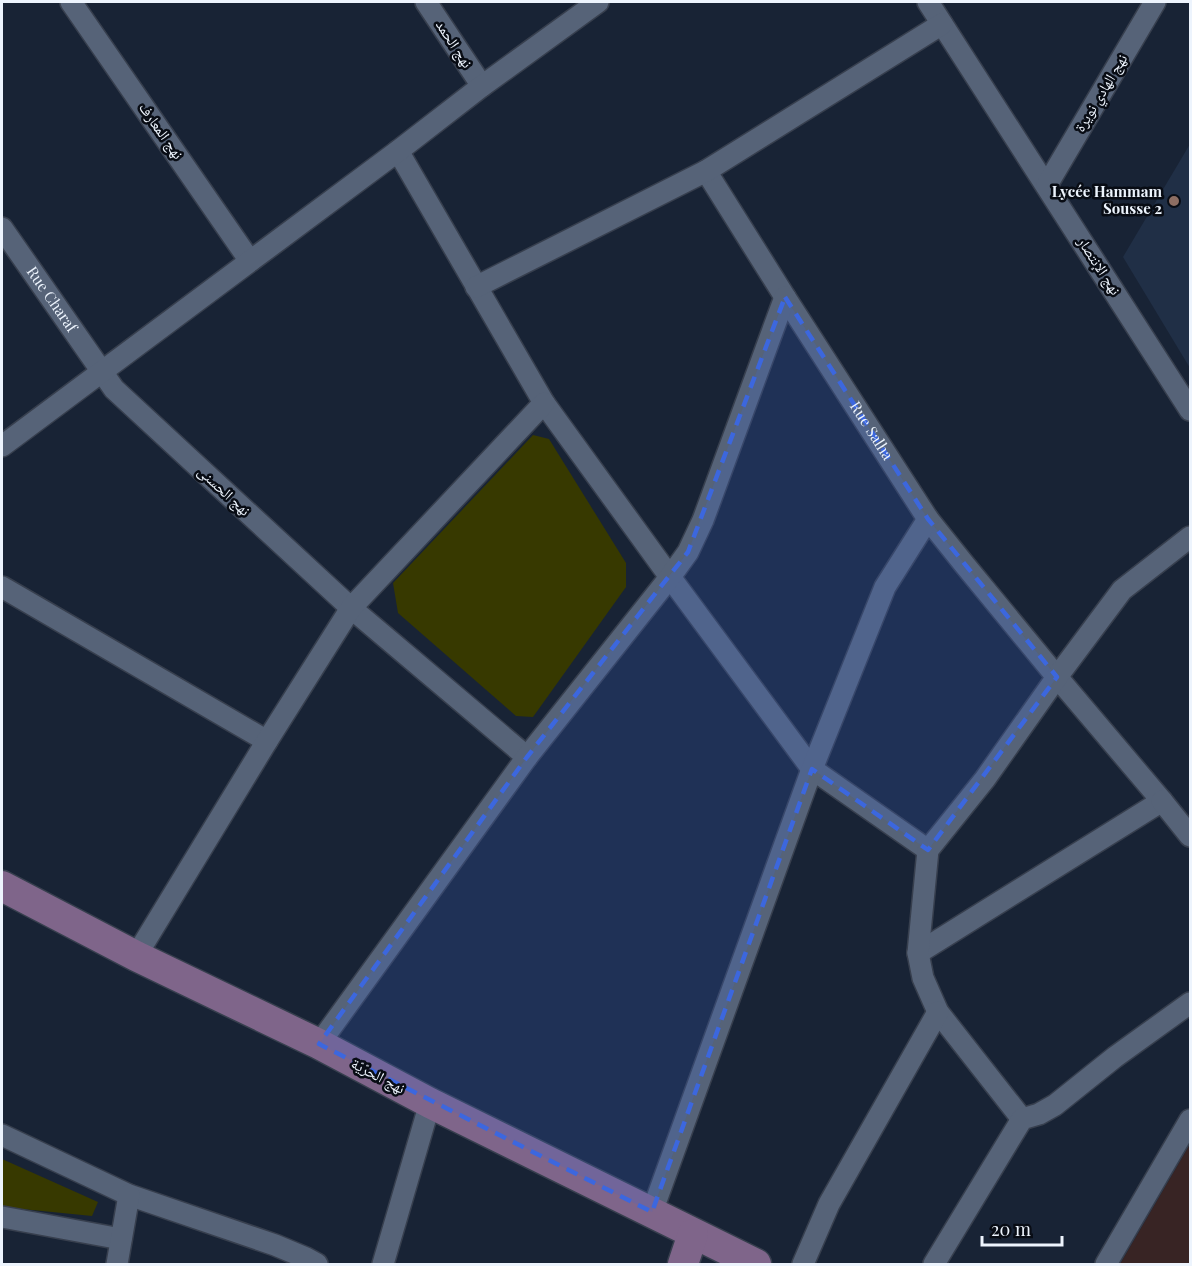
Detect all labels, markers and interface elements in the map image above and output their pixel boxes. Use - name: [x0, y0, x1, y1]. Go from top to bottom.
- street label: نهج الحمد: [431, 16, 478, 72]
- street label: نهج الهادي نويرة: [1069, 50, 1134, 137]
- street label: نهج المعارف: [134, 98, 189, 163]
- place label: Lycée Hammam Sousse 2: [1052, 181, 1162, 218]
- marker: Lycée Hammam Sousse 2: [1167, 194, 1181, 208]
- street label: نهج الإنتصار: [1072, 232, 1126, 299]
- street label: Rue Charaf: [23, 262, 83, 336]
- street label: Rue Salha: [846, 397, 899, 464]
- street label: نهج الحسنى: [193, 461, 255, 520]
- street label: نهج الحرّيّة: [348, 1053, 409, 1099]
- scale bar: [982, 1209, 1062, 1247]
- text: 20 m: [991, 1217, 1031, 1241]

